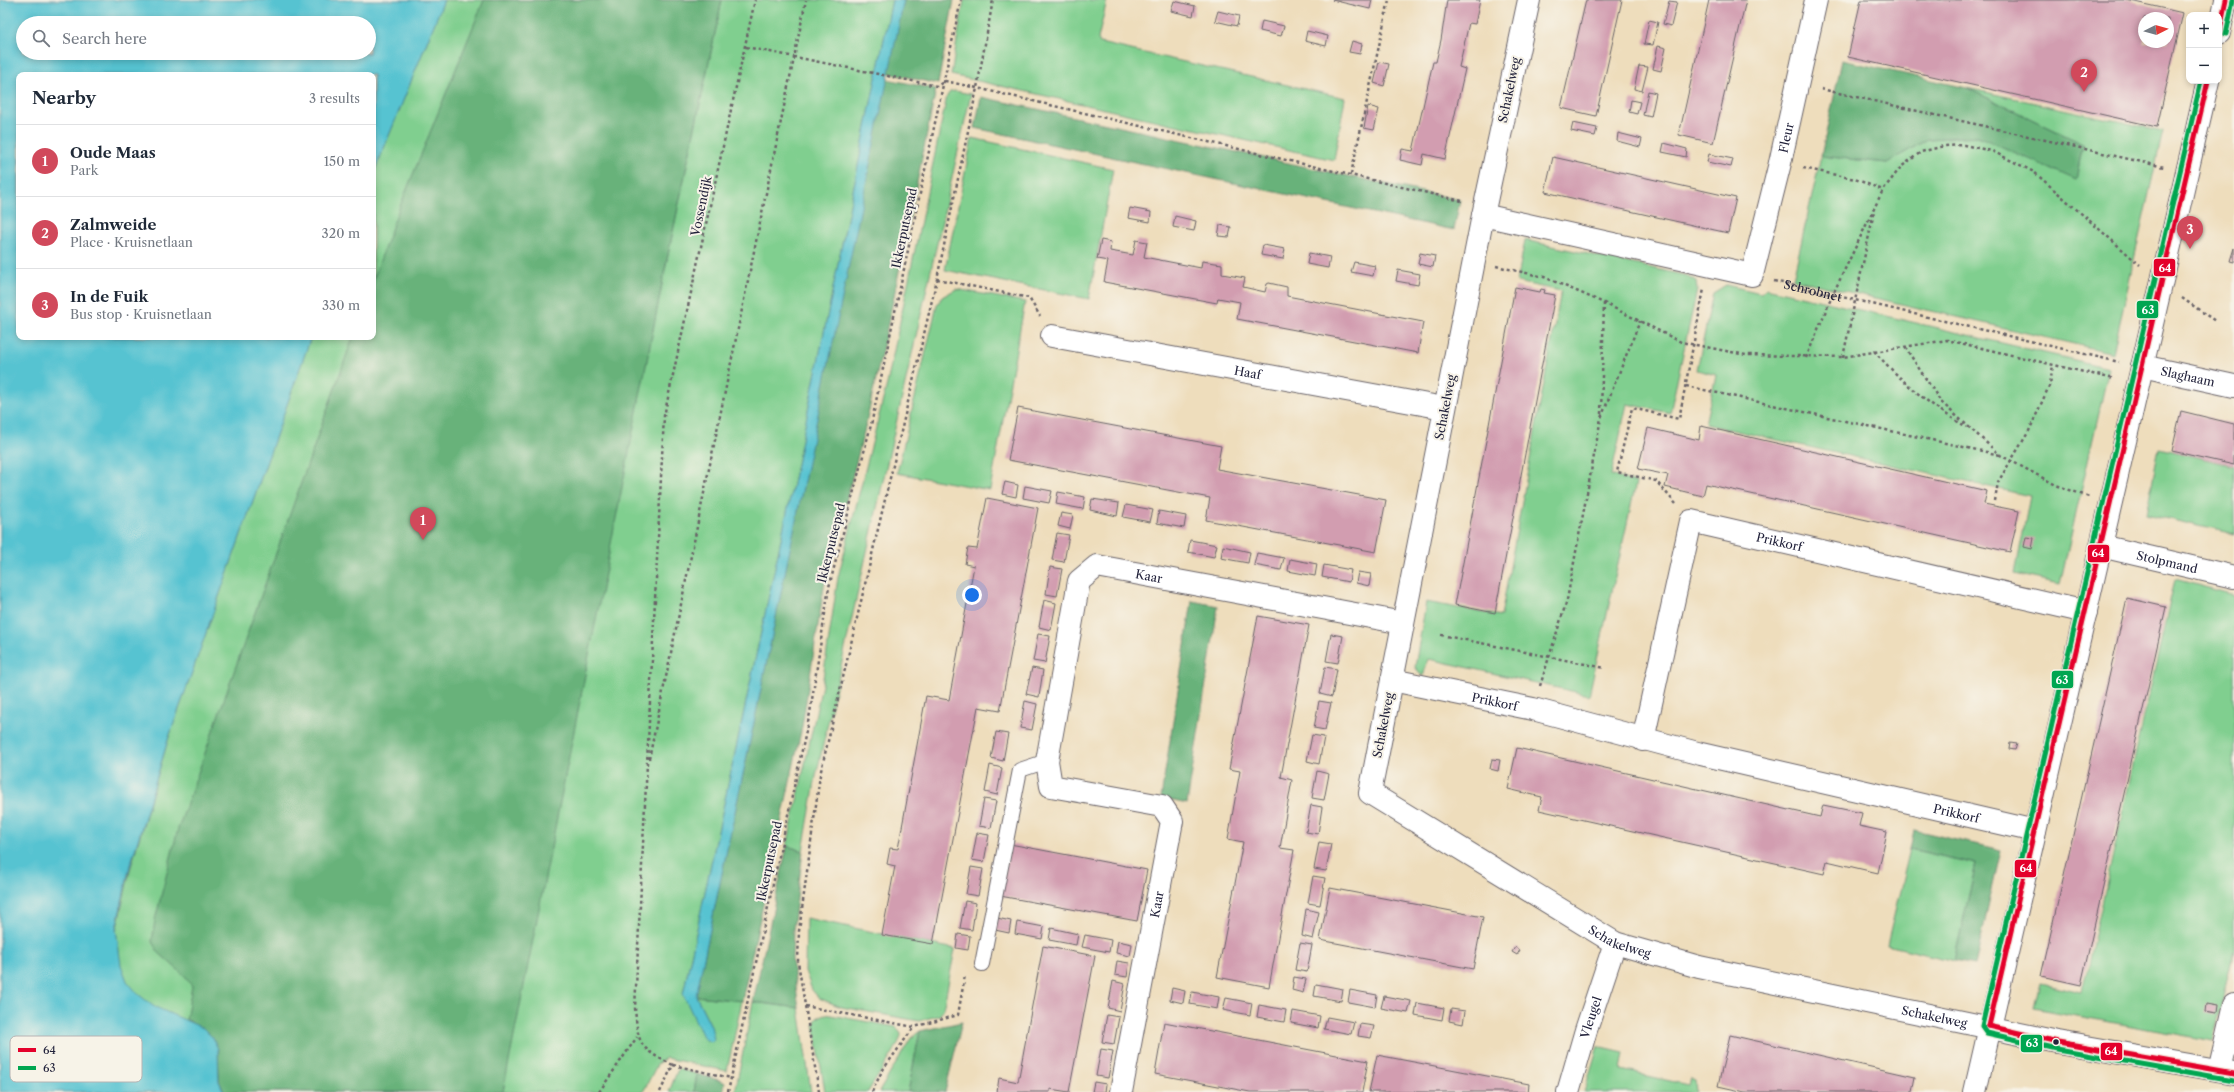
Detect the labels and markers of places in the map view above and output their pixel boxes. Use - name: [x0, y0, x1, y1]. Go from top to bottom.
- pin: 2: [2071, 59, 2097, 92]
- pin: 3: [2177, 216, 2203, 249]
- pin: 1: [410, 507, 436, 540]
- unlabelled marker: [2051, 1037, 2061, 1047]

